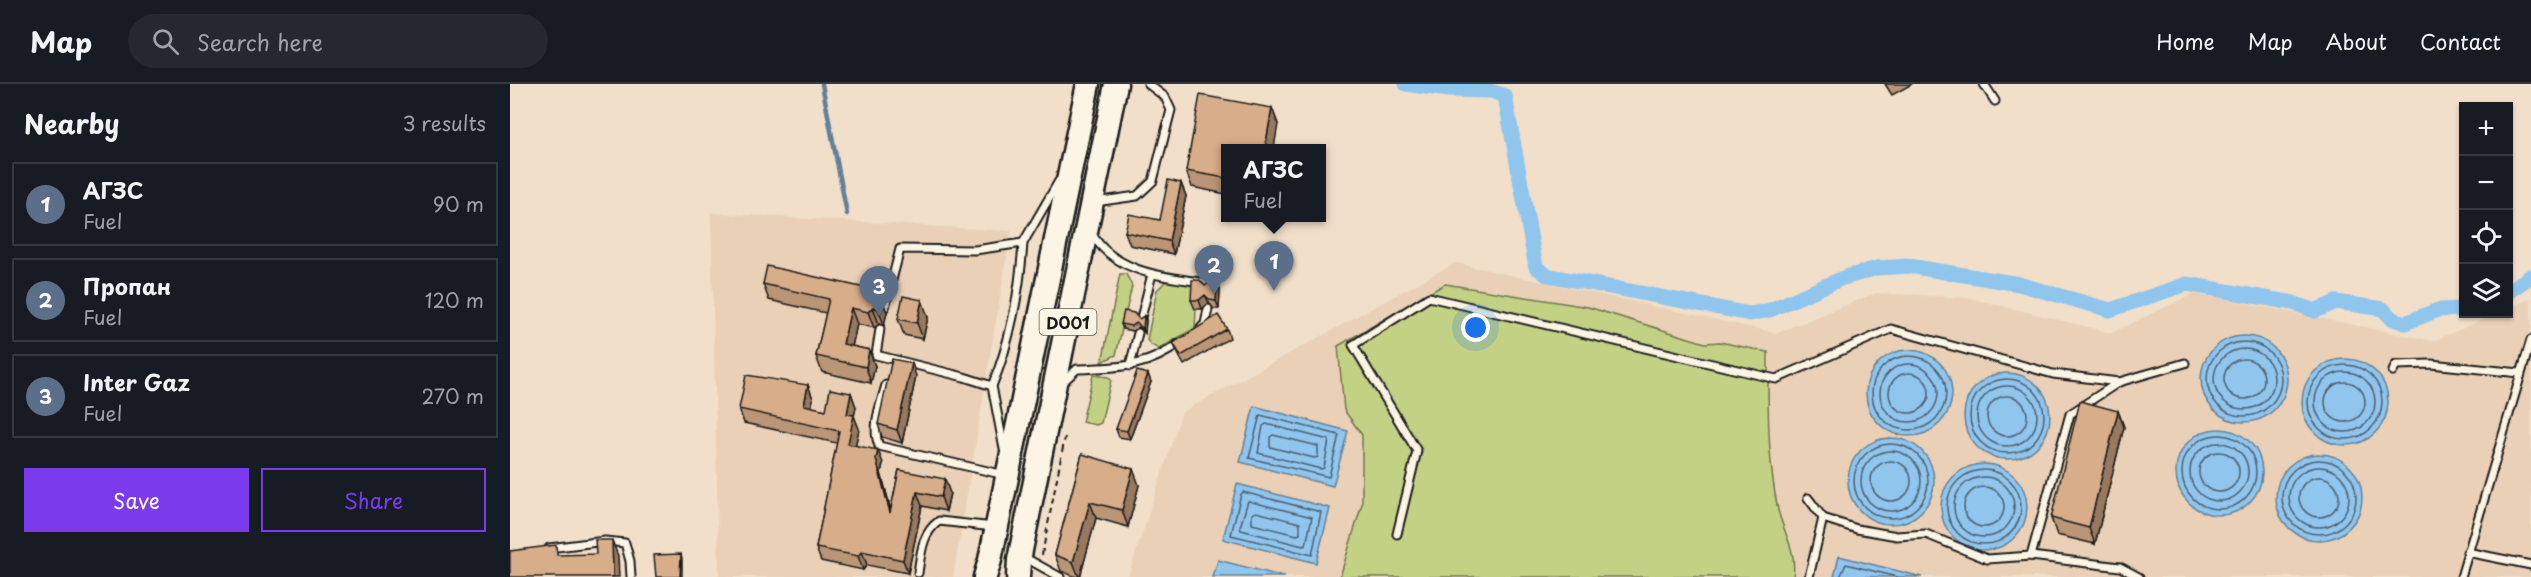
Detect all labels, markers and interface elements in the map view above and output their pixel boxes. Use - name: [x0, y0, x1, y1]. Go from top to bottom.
- search box: [128, 14, 548, 68]
- text: Map: [30, 20, 92, 63]
- icon: search: [149, 25, 182, 58]
- text: Search here: [197, 25, 323, 58]
- text: Home: [2156, 25, 2215, 57]
- text: Map: [2248, 25, 2293, 57]
- text: About: [2326, 25, 2387, 57]
- text: Contact: [2420, 25, 2501, 57]
- map controls: [2459, 102, 2513, 318]
- button: +: [2459, 102, 2513, 156]
- text: Nearby: [24, 104, 119, 143]
- text: 3 results: [403, 108, 486, 138]
- popup: [1221, 144, 1326, 222]
- text: АГЗС: [1243, 152, 1304, 185]
- button: −: [2459, 156, 2513, 210]
- text: АГЗС: [83, 173, 143, 206]
- text: Fuel: [1243, 185, 1283, 215]
- text: 1: [41, 189, 50, 219]
- text: 90 m: [433, 189, 484, 219]
- text: Fuel: [83, 206, 122, 236]
- button: locate: [2459, 210, 2513, 264]
- pin: 1: [1254, 242, 1293, 291]
- pin: 2: [1194, 246, 1234, 295]
- button: layers: [2459, 264, 2513, 318]
- pin: 3: [860, 266, 898, 316]
- text: Пропан: [83, 269, 171, 302]
- text: 2: [38, 285, 53, 315]
- text: 120 m: [425, 285, 484, 315]
- text: Fuel: [83, 302, 122, 332]
- road number: D001: [1040, 309, 1096, 335]
- your location: [1461, 313, 1490, 342]
- text: Inter Gaz: [83, 365, 190, 398]
- text: 3: [39, 381, 52, 411]
- text: 270 m: [421, 381, 484, 411]
- text: Fuel: [83, 398, 122, 428]
- button: Save: [24, 468, 249, 532]
- button: Share: [261, 468, 486, 532]

